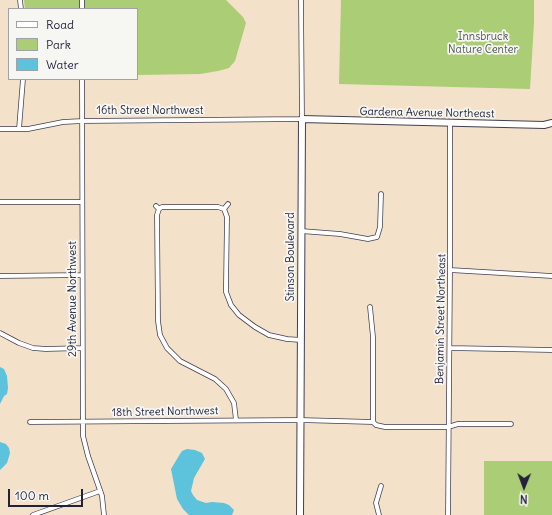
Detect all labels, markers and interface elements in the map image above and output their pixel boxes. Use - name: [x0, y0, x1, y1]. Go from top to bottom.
- legend: [8, 8, 138, 80]
- text: Road: [46, 17, 74, 32]
- park label: Innsbruck Nature Center: [448, 30, 518, 56]
- text: Park: [46, 37, 71, 52]
- text: Water: [46, 57, 79, 72]
- street label: 16th Street Northwest: [97, 104, 203, 118]
- street label: Gardena Avenue Northeast: [359, 105, 495, 121]
- street label: Stinson Boulevard: [284, 212, 298, 302]
- street label: 29th Avenue Northwest: [66, 241, 80, 357]
- street label: Benjamin Street Northeast: [433, 254, 449, 384]
- street label: 18th Street Northwest: [111, 404, 219, 420]
- north arrow: [504, 467, 544, 507]
- scale bar: [10, 481, 85, 507]
- text: 100 m: [15, 488, 49, 503]
- text: N: [520, 492, 528, 506]

